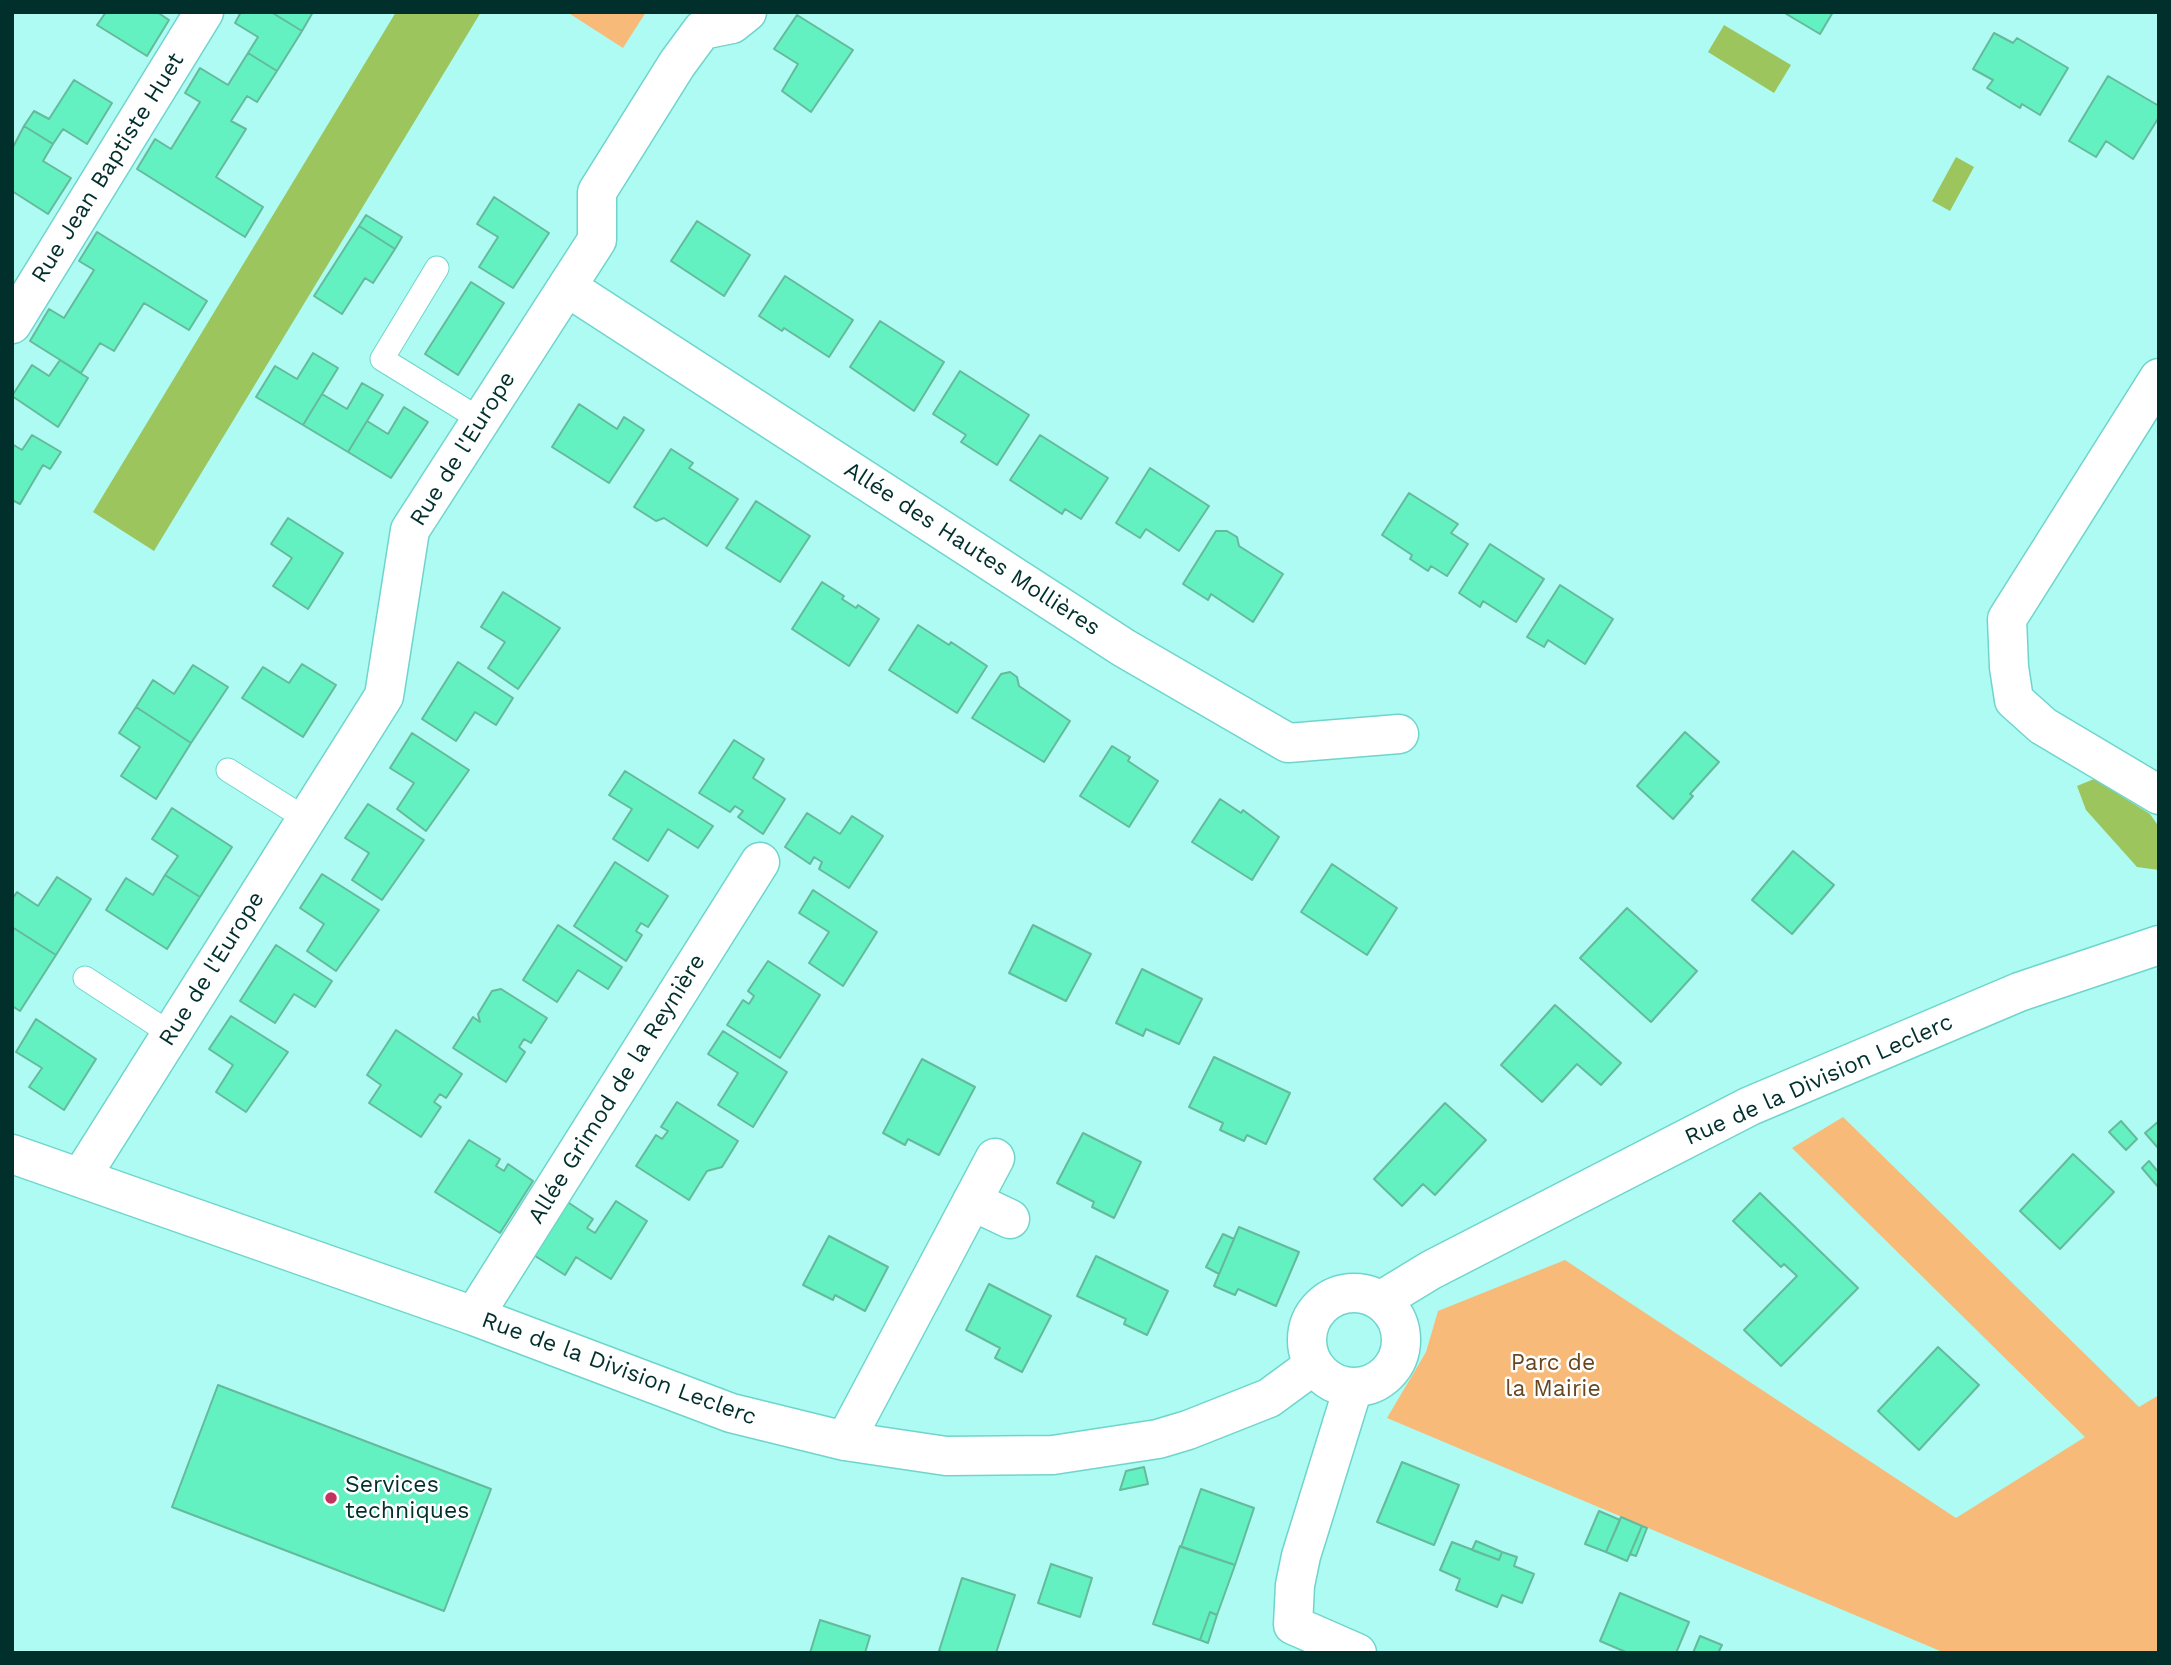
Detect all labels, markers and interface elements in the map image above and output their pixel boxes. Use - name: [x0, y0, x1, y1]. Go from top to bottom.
- street label: Rue Jean Baptiste Huet: [26, 48, 190, 288]
- street label: Rue de l'Europe: [404, 367, 522, 531]
- street label: Allée des Hautes Mollières: [839, 456, 1105, 642]
- street label: Rue de l'Europe: [153, 887, 271, 1051]
- street label: Allée Grimod de la Reynière: [522, 949, 712, 1229]
- street label: Rue de la Division Leclerc: [1681, 1008, 1957, 1152]
- street label: Rue de la Division Leclerc: [478, 1306, 760, 1432]
- park label: Parc de la Mairie: [1505, 1349, 1601, 1403]
- place label: Services techniques: [345, 1471, 469, 1525]
- marker: Services techniques: [323, 1490, 339, 1506]

